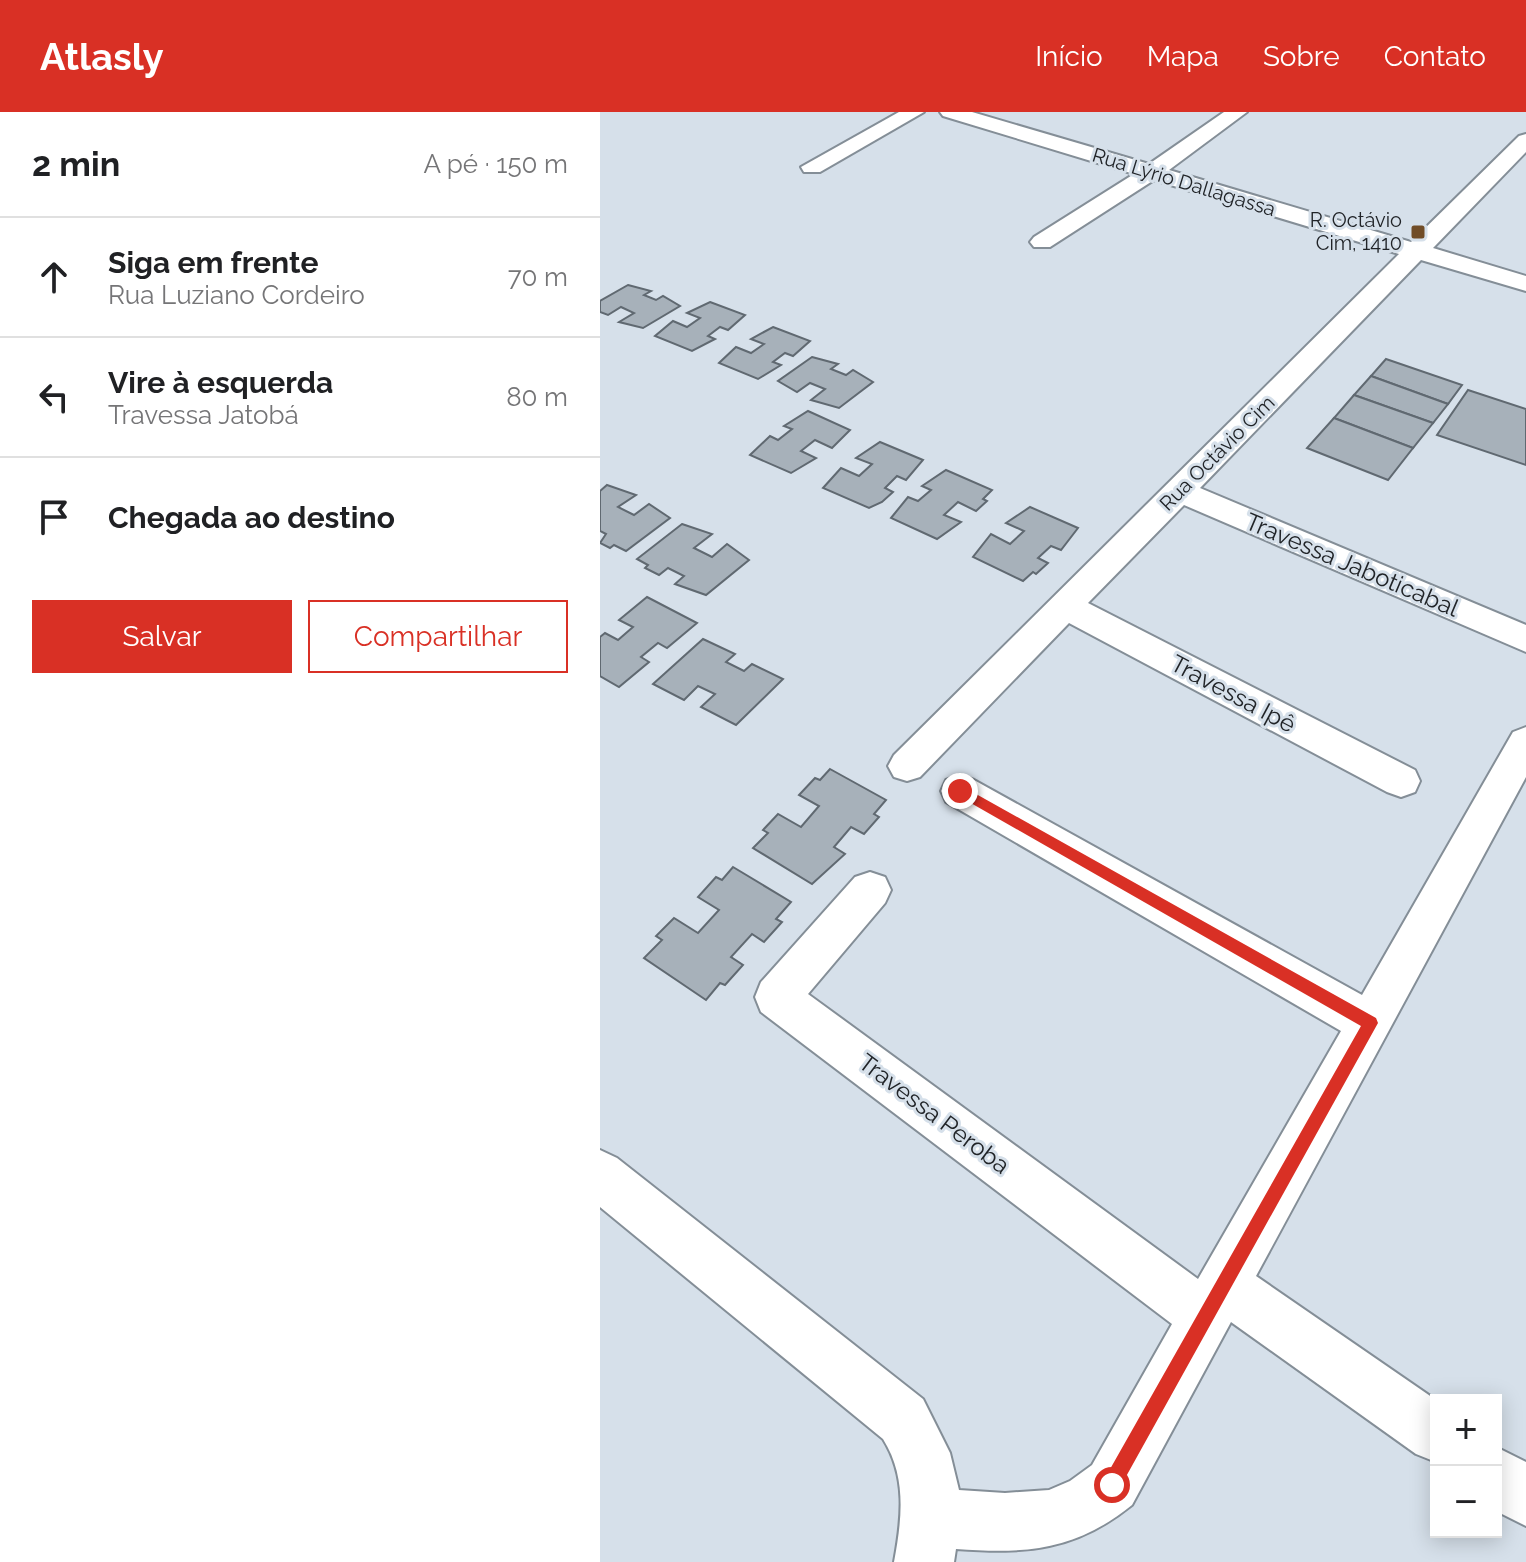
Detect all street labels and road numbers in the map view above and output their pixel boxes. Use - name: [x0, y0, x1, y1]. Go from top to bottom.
- street label: Rua Lýrio Dallagassa: [1089, 143, 1279, 221]
- street label: Rua Octávio Cim: [1155, 391, 1279, 515]
- street label: Travessa Jaboticabal: [1241, 506, 1464, 623]
- street label: Travessa Ipê: [1166, 649, 1301, 739]
- street label: Travessa Peroba: [853, 1047, 1015, 1180]

